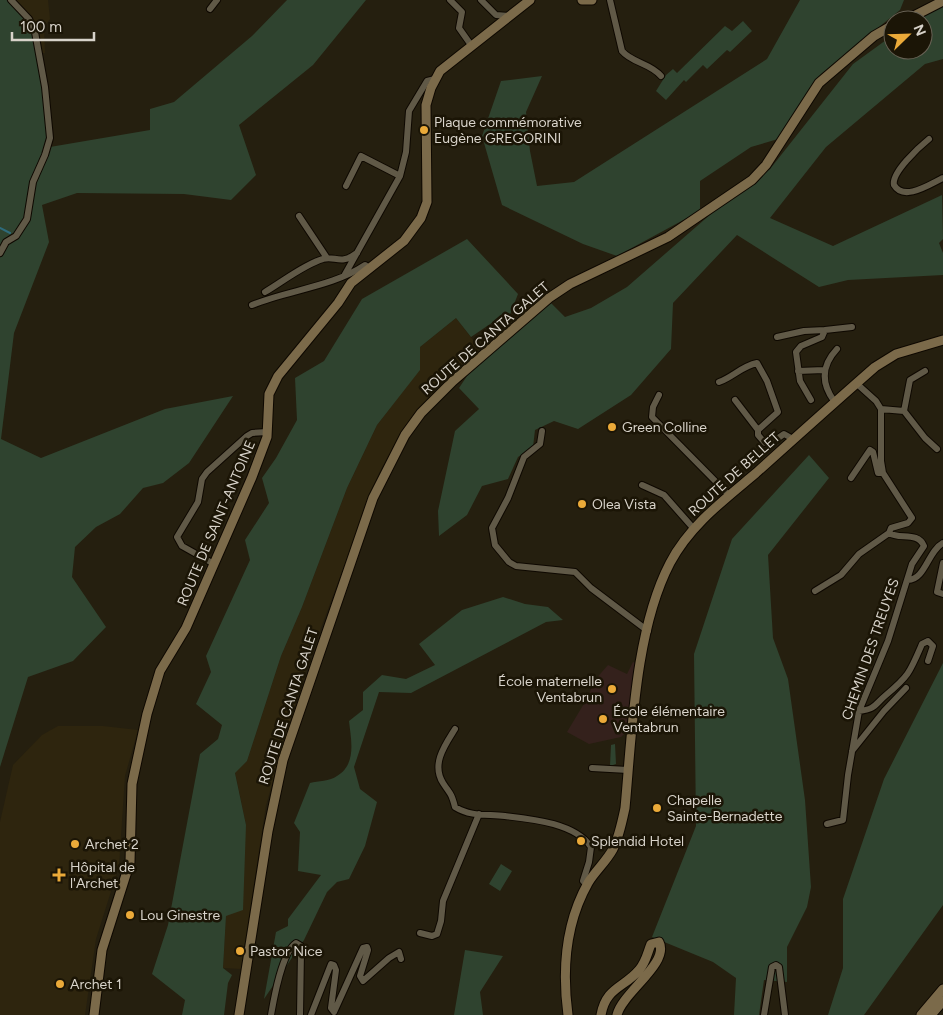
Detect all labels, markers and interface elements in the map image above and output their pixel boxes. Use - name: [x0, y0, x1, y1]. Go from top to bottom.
- scale bar: [12, 10, 95, 42]
- north arrow: [883, 10, 933, 60]
- text: 100 m: [20, 18, 62, 36]
- text: N: [910, 22, 929, 38]
- place label: Plaque commémorative Eugène GREGORINI: [434, 114, 582, 147]
- marker: Plaque commémorative Eugène GREGORINI: [418, 124, 430, 136]
- street label: ROUTE DE CANTA GALET: [418, 278, 553, 398]
- place label: Green Colline: [622, 419, 707, 436]
- marker: Green Colline: [606, 421, 618, 433]
- street label: ROUTE DE BELLET: [685, 429, 784, 520]
- street label: ROUTE DE SAINT-ANTOINE: [174, 438, 259, 609]
- place label: Olea Vista: [592, 496, 656, 513]
- marker: Olea Vista: [576, 498, 588, 510]
- street label: CHEMIN DES TREUYES: [838, 576, 903, 722]
- street label: ROUTE DE CANTA GALET: [255, 625, 322, 787]
- place label: École maternelle Ventabrun: [498, 673, 602, 706]
- marker: École maternelle Ventabrun: [606, 683, 618, 695]
- place label: École élémentaire Ventabrun: [613, 703, 725, 736]
- marker: École élémentaire Ventabrun: [597, 713, 609, 725]
- place label: Chapelle Sainte-Bernadette: [667, 792, 783, 825]
- marker: Chapelle Sainte-Bernadette: [651, 802, 663, 814]
- place label: Splendid Hotel: [591, 833, 684, 850]
- marker: Splendid Hotel: [575, 835, 587, 847]
- place label: Archet 2: [85, 836, 139, 853]
- marker: Archet 2: [69, 838, 81, 850]
- place label: Hôpital de l'Archet: [70, 859, 135, 892]
- marker: Hôpital de l'Archet: [52, 868, 66, 882]
- place label: Lou Ginestre: [140, 907, 221, 924]
- marker: Lou Ginestre: [124, 909, 136, 921]
- place label: Pastor Nice: [250, 943, 323, 960]
- marker: Pastor Nice: [234, 945, 246, 957]
- place label: Archet 1: [70, 976, 122, 993]
- marker: Archet 1: [54, 978, 66, 990]

